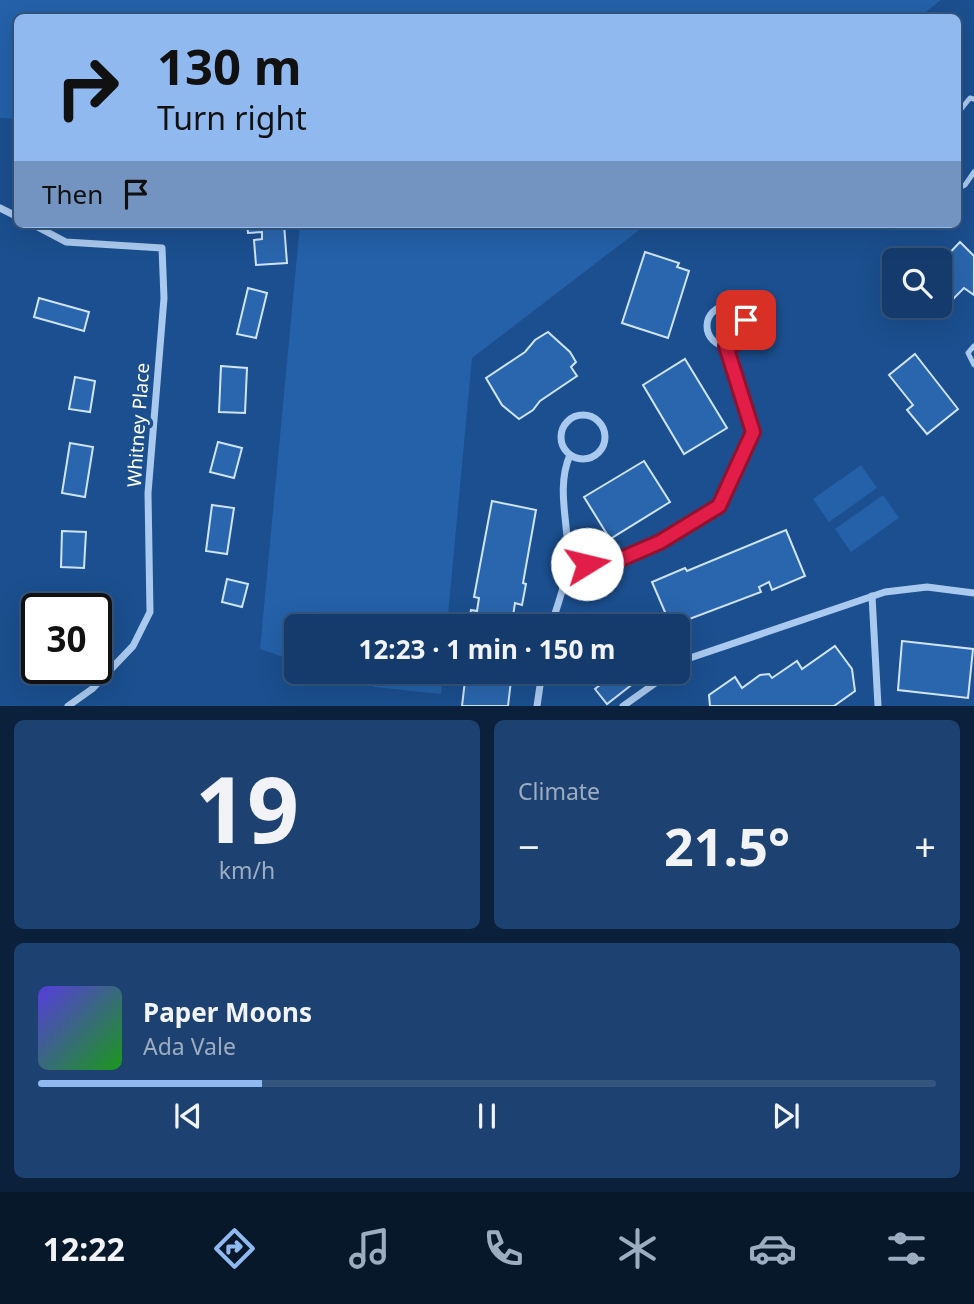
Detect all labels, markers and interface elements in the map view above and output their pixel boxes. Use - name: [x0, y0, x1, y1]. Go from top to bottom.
- text: 130 m: [157, 33, 302, 99]
- icon: right: [42, 42, 133, 133]
- text: Turn right: [157, 96, 307, 139]
- icon: arrive: [117, 175, 155, 213]
- text: Then: [42, 176, 103, 212]
- map controls: [882, 248, 952, 318]
- button: search: [882, 248, 952, 318]
- pin: [716, 290, 776, 350]
- icon: arrive: [727, 301, 765, 339]
- street label: Whitney Place: [121, 362, 155, 488]
- position arrow: [550, 527, 624, 601]
- speed limit sign: 30: [21, 593, 112, 684]
- text: 12:23 · 1 min · 150 m: [359, 631, 615, 667]
- text: 19: [195, 746, 299, 870]
- text: Climate: [518, 775, 600, 807]
- text: 21.5°: [664, 810, 790, 881]
- text: −: [518, 820, 540, 872]
- text: +: [914, 820, 936, 872]
- text: km/h: [219, 854, 275, 886]
- text: Paper Moons: [143, 994, 312, 1030]
- text: Ada Vale: [143, 1030, 236, 1062]
- icon: previous: [169, 1097, 207, 1135]
- icon: pause: [468, 1097, 506, 1135]
- icon: next: [767, 1097, 805, 1135]
- icon: directions: [210, 1224, 259, 1273]
- icon: music: [345, 1224, 394, 1273]
- icon: phone: [479, 1224, 528, 1273]
- icon: climate: [613, 1224, 662, 1273]
- icon: car: [748, 1224, 797, 1273]
- icon: filters: [882, 1224, 931, 1273]
- text: 12:22: [43, 1227, 125, 1270]

